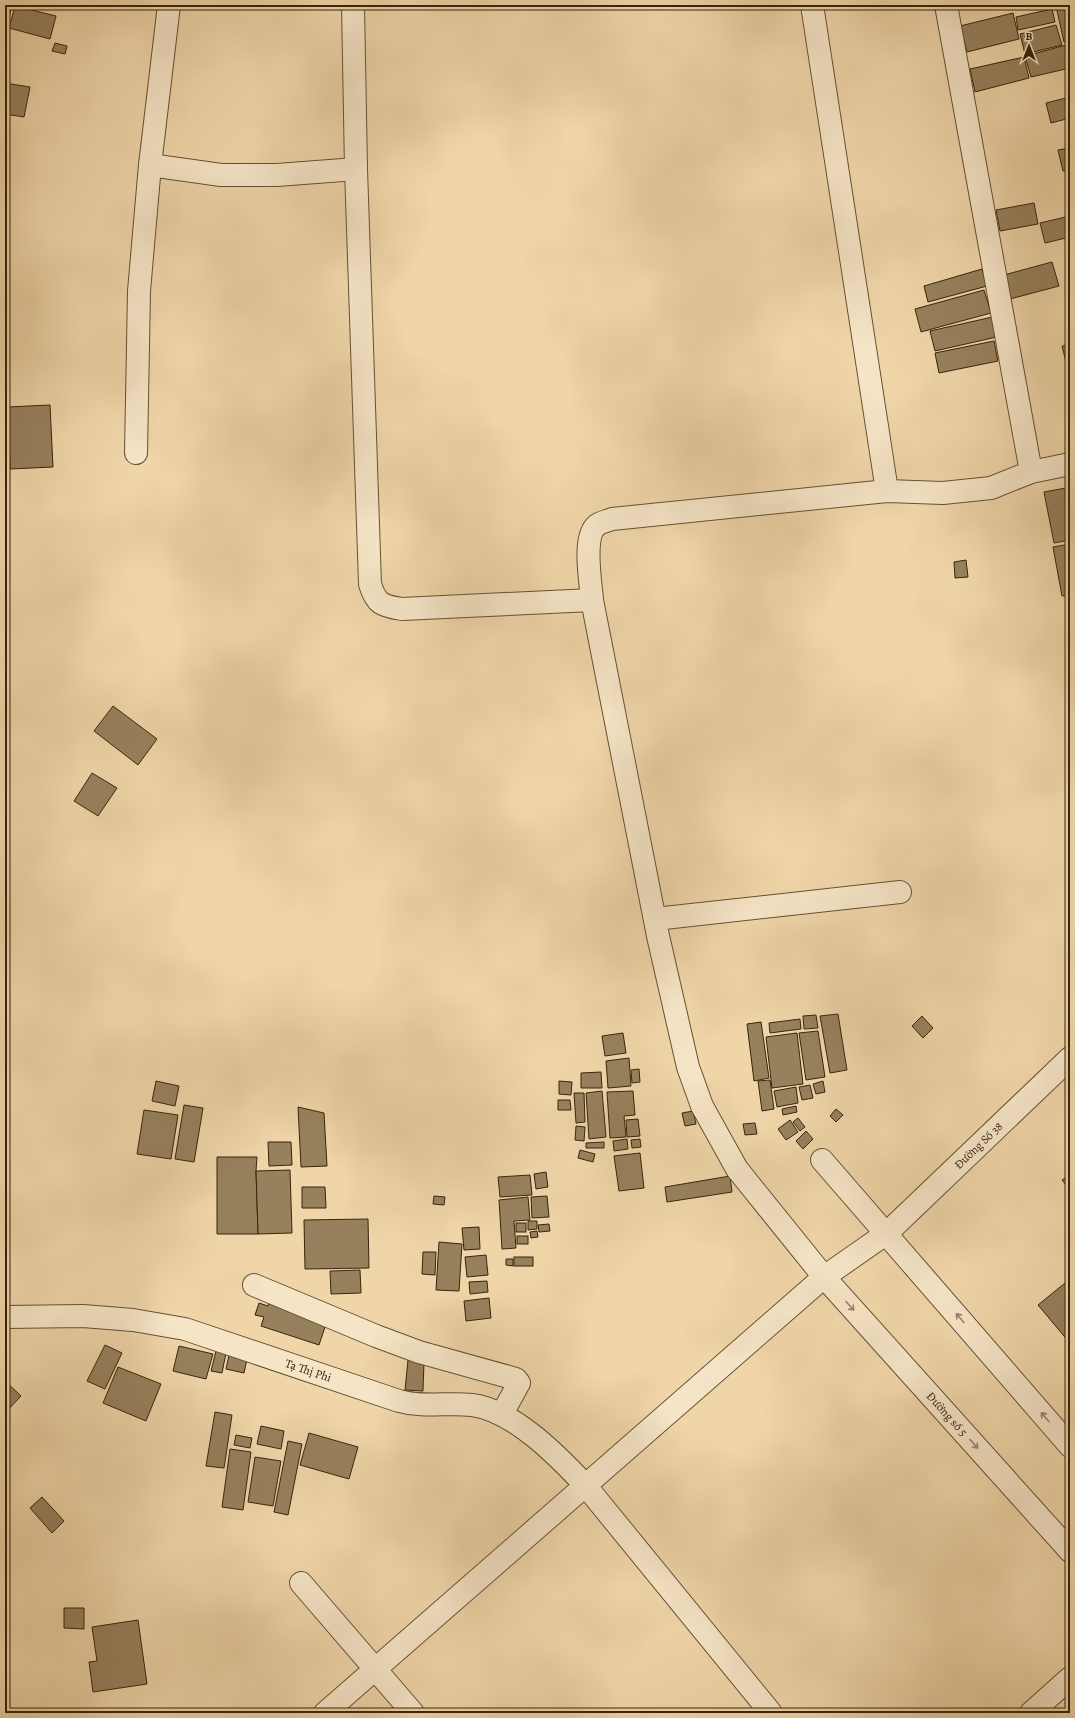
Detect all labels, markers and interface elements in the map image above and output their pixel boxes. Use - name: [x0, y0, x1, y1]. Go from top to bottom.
- north arrow: [1009, 26, 1049, 66]
- text: B: [1026, 29, 1033, 44]
- street label: Đường Số 38: [951, 1118, 1006, 1173]
- one-way arrow: [845, 1301, 854, 1311]
- one-way arrow: [955, 1313, 964, 1323]
- street label: Tạ Thị Phi: [283, 1355, 334, 1386]
- street label: Đường số 5: [923, 1388, 971, 1440]
- one-way arrow: [1040, 1411, 1049, 1422]
- one-way arrow: [969, 1439, 979, 1449]

